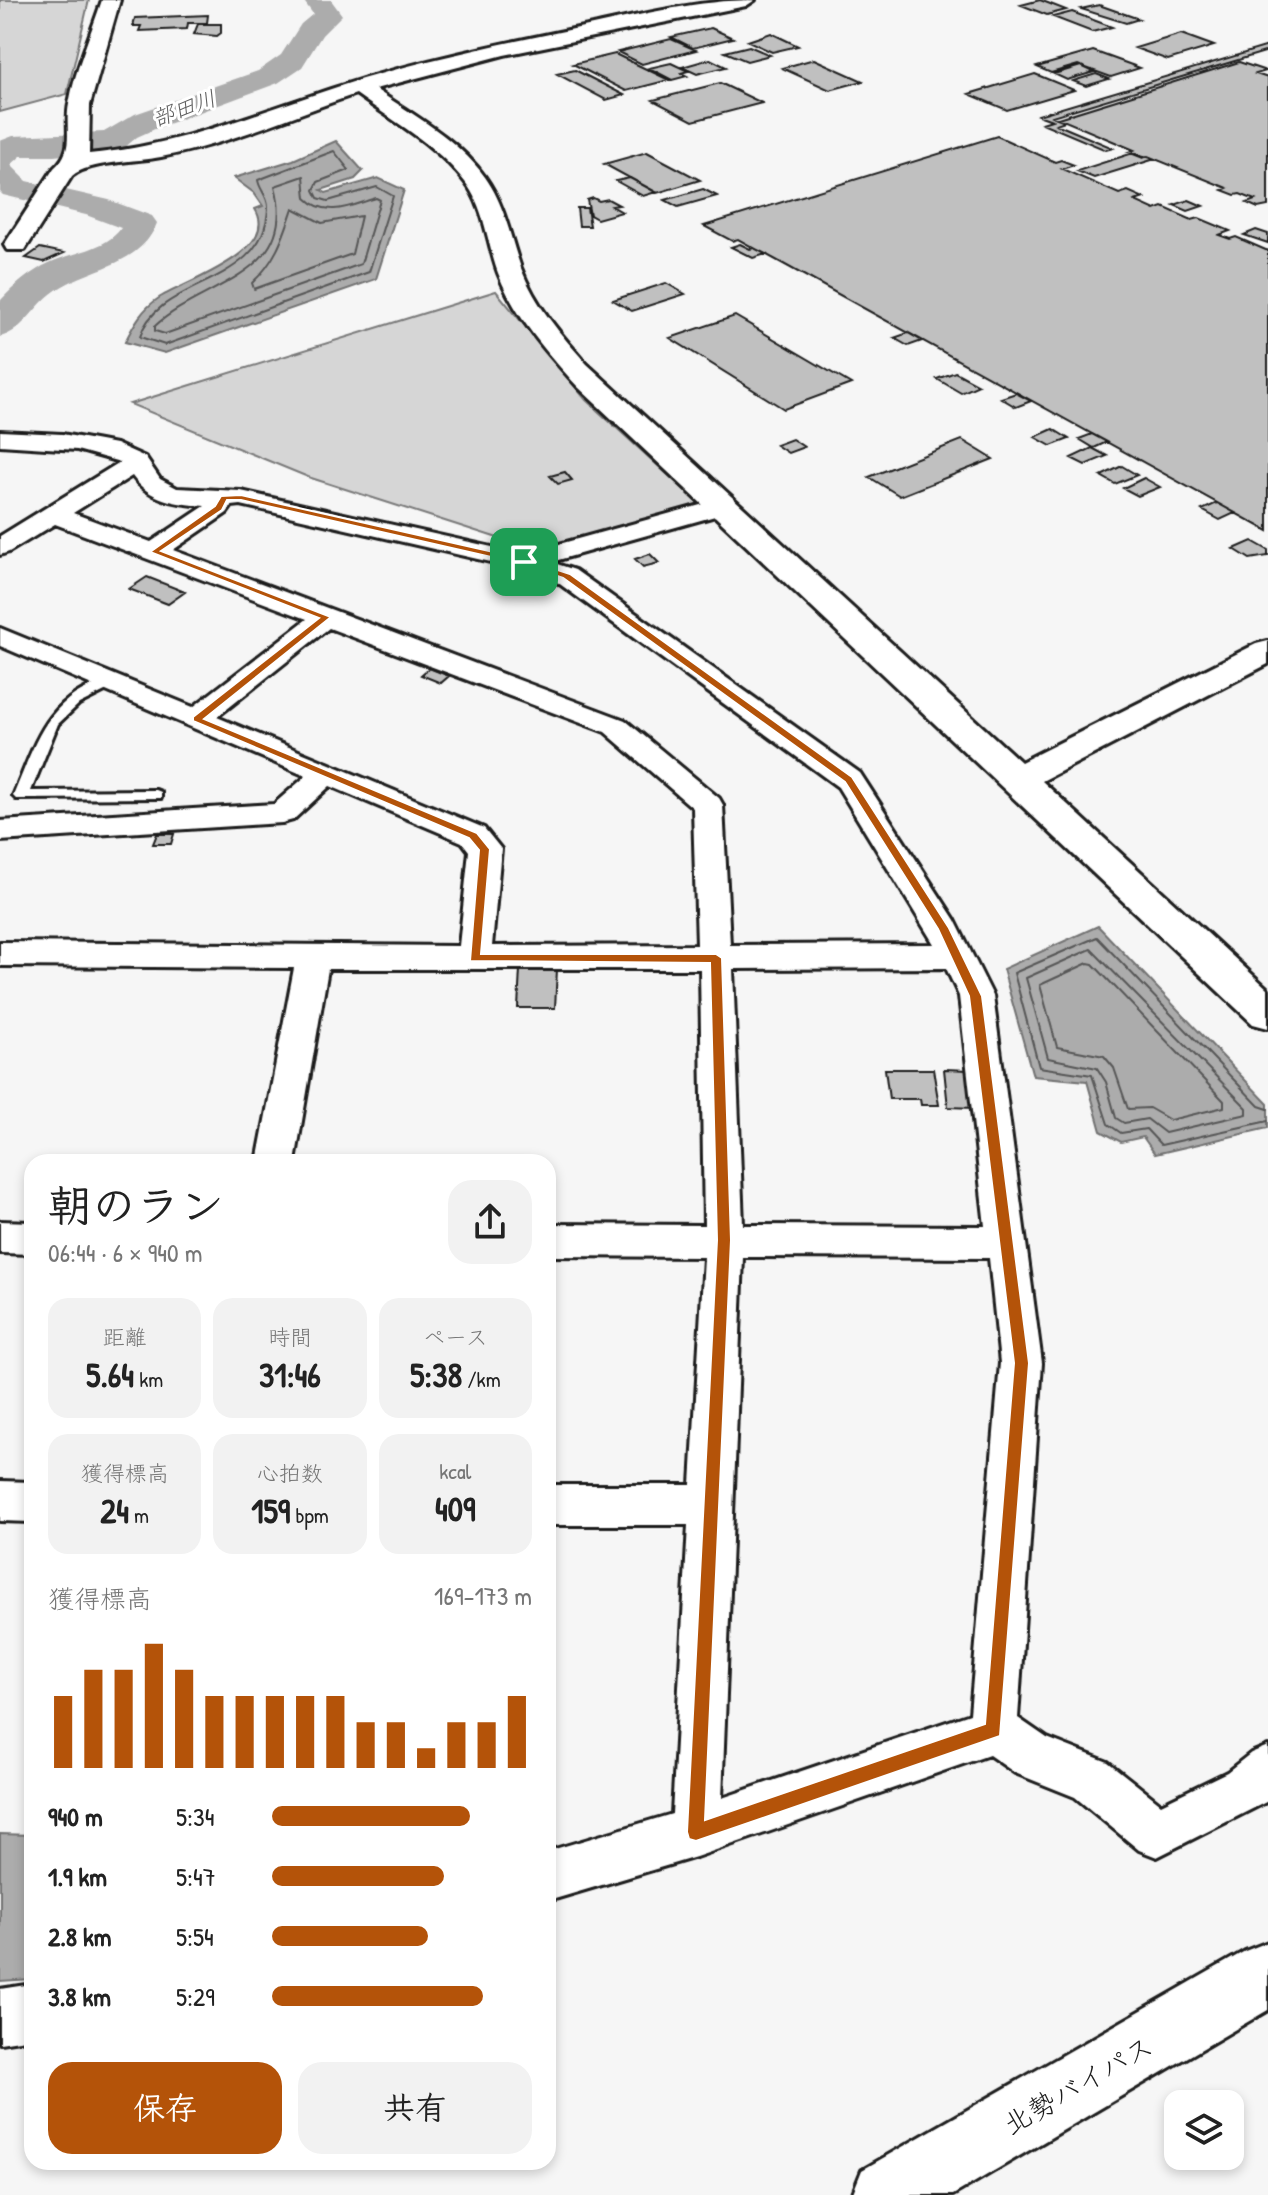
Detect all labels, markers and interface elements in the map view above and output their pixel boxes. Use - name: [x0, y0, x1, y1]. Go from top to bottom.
- water label: 部田川: [148, 83, 220, 133]
- pin: [490, 528, 558, 596]
- icon: arrive: [502, 540, 546, 584]
- text: 朝のラン: [48, 1175, 224, 1235]
- button: share: [448, 1180, 532, 1264]
- text: 06:44 · 6 × 940 m: [48, 1235, 202, 1270]
- text: 距離: [103, 1322, 147, 1352]
- text: 時間: [268, 1322, 312, 1352]
- text: ペース: [423, 1322, 488, 1352]
- text: 5.64: [86, 1352, 134, 1398]
- text: 31:46: [259, 1352, 321, 1398]
- text: 5:38: [410, 1352, 462, 1398]
- text: km: [134, 1364, 163, 1394]
- text: /km: [462, 1364, 501, 1394]
- text: kcal: [439, 1456, 471, 1486]
- text: 獲得標高: [81, 1458, 169, 1488]
- text: 心拍数: [257, 1458, 323, 1488]
- text: 409: [435, 1486, 476, 1532]
- text: 24: [100, 1488, 129, 1534]
- text: 159: [251, 1488, 290, 1534]
- text: m: [129, 1500, 149, 1530]
- text: bpm: [290, 1500, 329, 1530]
- text: 169–173 m: [434, 1578, 532, 1613]
- text: 獲得標高: [48, 1581, 152, 1616]
- text: 940 m: [48, 1799, 103, 1834]
- text: 5:34: [176, 1799, 214, 1834]
- text: 1.9 km: [48, 1859, 107, 1894]
- text: 5:47: [176, 1859, 216, 1894]
- text: 2.8 km: [48, 1919, 111, 1954]
- text: 5:54: [176, 1919, 214, 1954]
- text: 3.8 km: [48, 1979, 111, 2014]
- text: 5:29: [176, 1979, 215, 2014]
- street label: 北勢バイパス: [996, 2027, 1160, 2143]
- button: 保存: [48, 2062, 282, 2154]
- button: 共有: [298, 2062, 532, 2154]
- map controls: [1164, 2090, 1244, 2170]
- button: layers: [1164, 2090, 1244, 2170]

